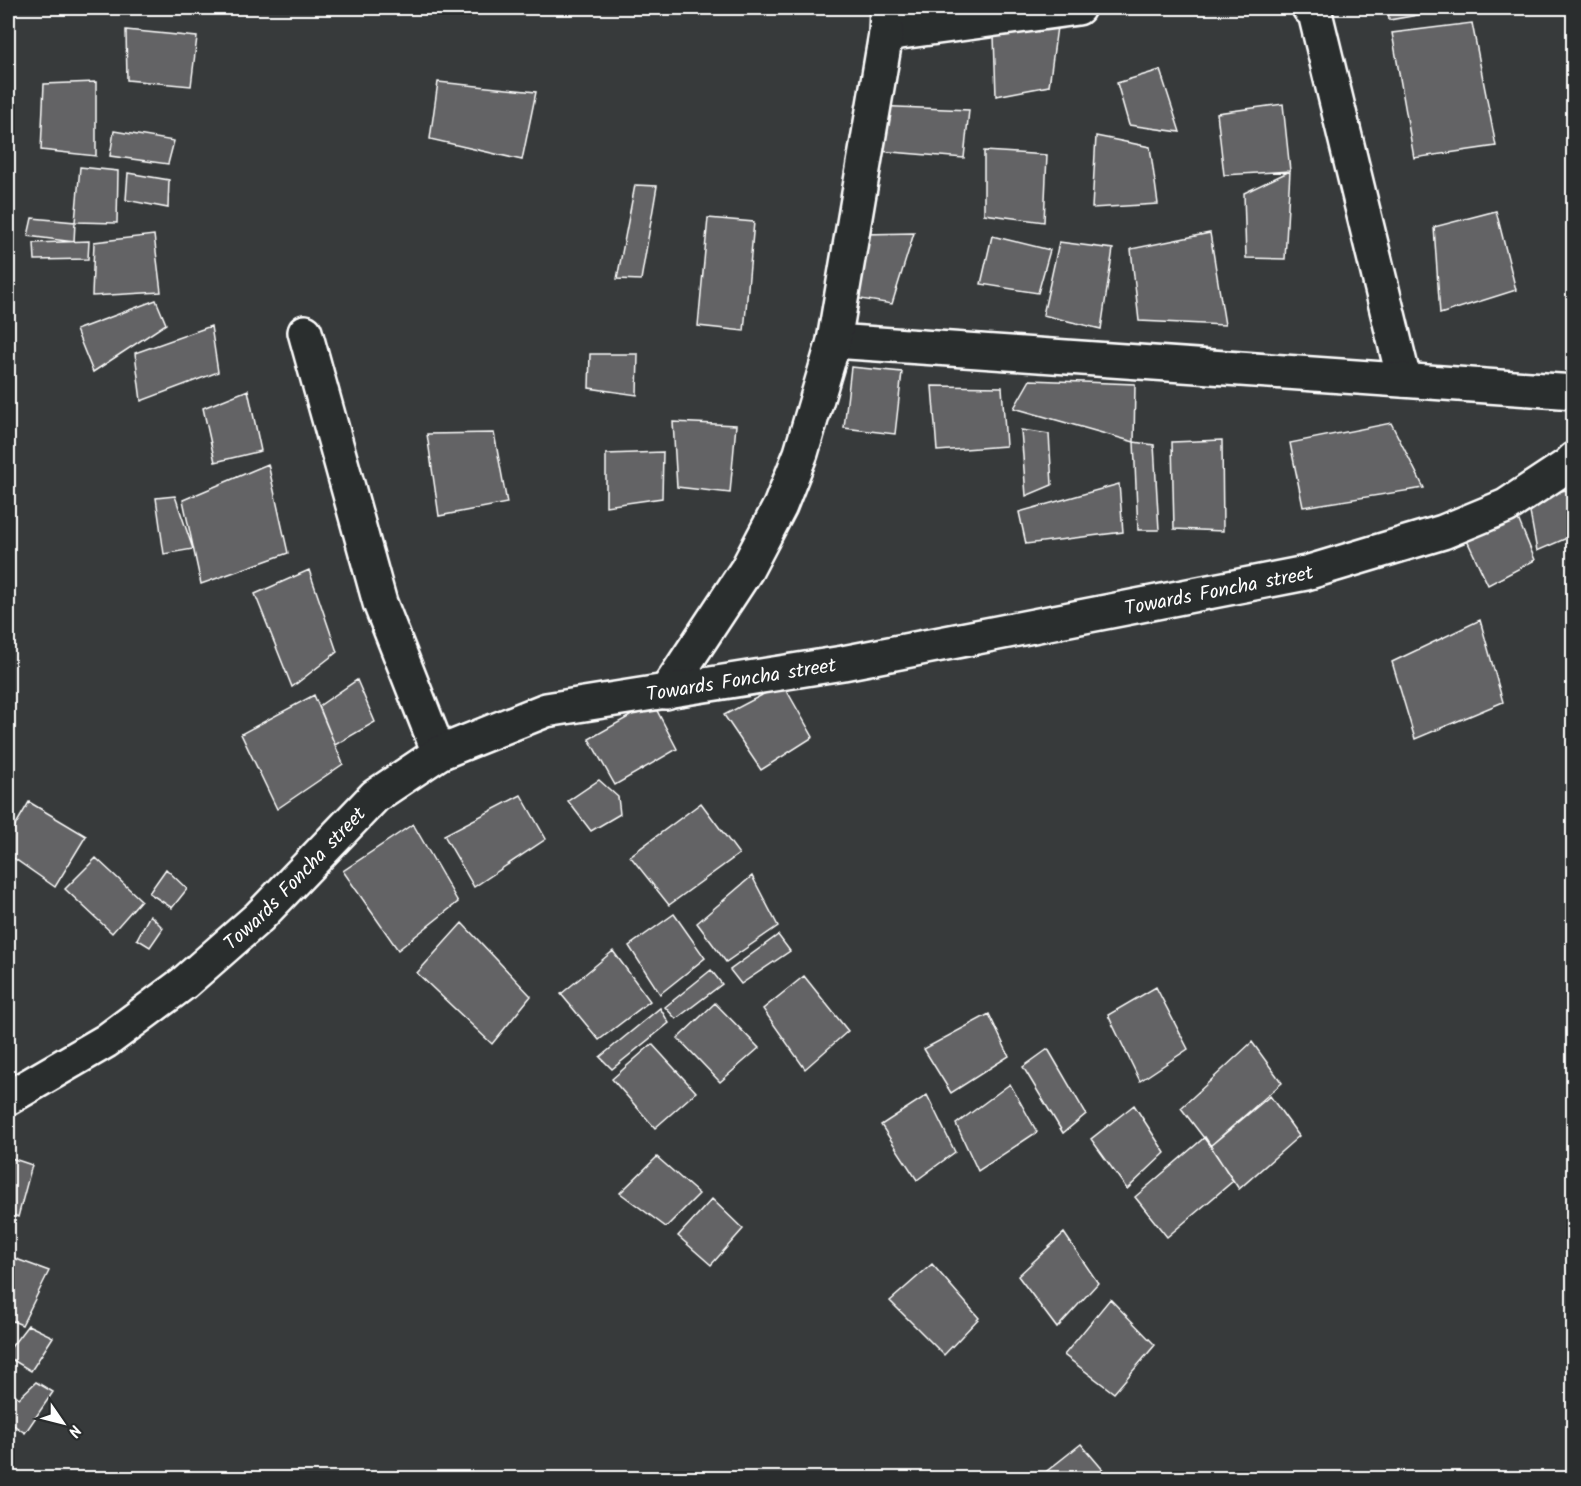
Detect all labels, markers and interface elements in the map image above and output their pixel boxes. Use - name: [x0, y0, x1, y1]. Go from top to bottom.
- street label: Towards Foncha street: [1122, 558, 1318, 626]
- street label: Towards Foncha street: [644, 650, 839, 712]
- street label: Towards Foncha street: [217, 800, 375, 959]
- north arrow: [33, 1393, 93, 1453]
- text: N: [61, 1419, 87, 1442]

